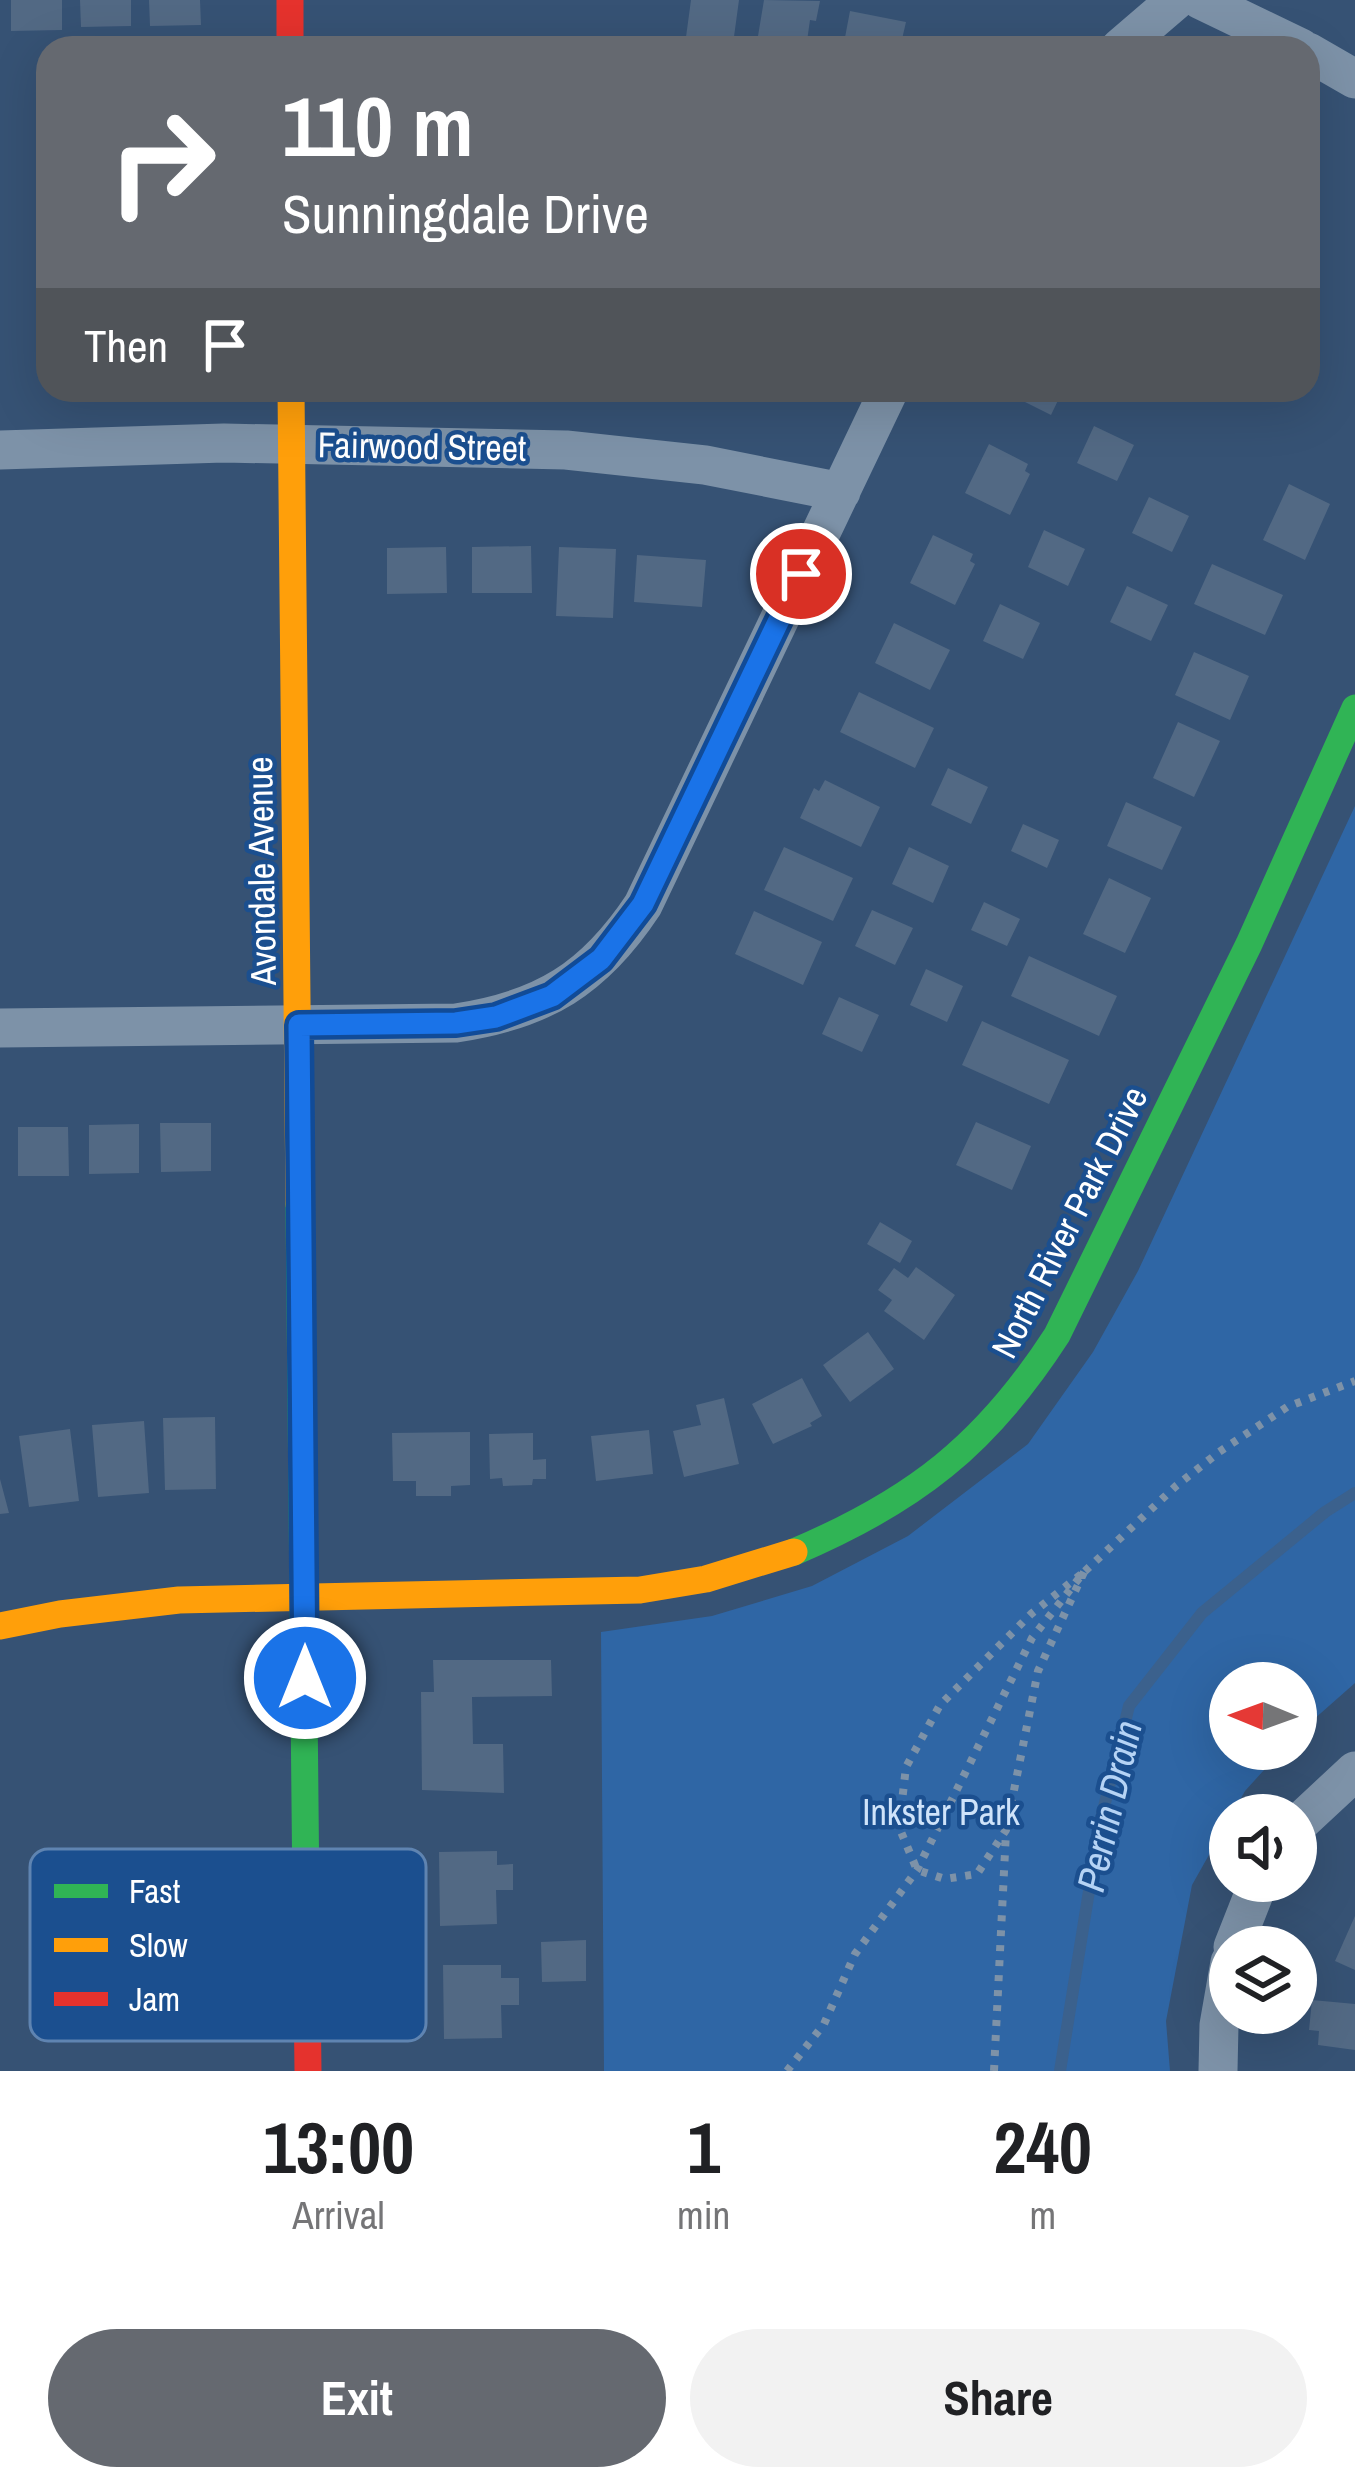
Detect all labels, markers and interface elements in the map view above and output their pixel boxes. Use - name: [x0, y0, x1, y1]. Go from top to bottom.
- text: 110 m: [282, 69, 474, 182]
- icon: right: [84, 84, 240, 240]
- text: Sunningdale Drive: [282, 177, 649, 250]
- icon: arrive: [192, 312, 258, 378]
- text: Then: [84, 315, 168, 376]
- street label: Fairwood Street: [317, 420, 527, 472]
- pin: [750, 523, 852, 625]
- icon: arrive: [768, 541, 834, 607]
- street label: Avondale Avenue: [235, 756, 287, 987]
- street label: North River Park Drive: [980, 1078, 1158, 1366]
- position arrow: [242, 1615, 368, 1741]
- north arrow: [1209, 1662, 1317, 1770]
- map controls: [1209, 1662, 1317, 2034]
- water label: Perrin Drain: [1064, 1715, 1154, 1897]
- park label: Inkster Park: [862, 1788, 1020, 1836]
- button: sound: [1209, 1794, 1317, 1902]
- legend: [30, 1849, 426, 2041]
- text: Fast: [129, 1869, 180, 1913]
- text: Slow: [129, 1923, 188, 1967]
- button: layers: [1209, 1926, 1317, 2034]
- text: Jam: [129, 1977, 180, 2021]
- text: 13:00: [263, 2098, 414, 2195]
- text: 1: [687, 2098, 720, 2195]
- text: 240: [993, 2098, 1092, 2195]
- text: Arrival: [292, 2189, 385, 2241]
- text: min: [677, 2189, 730, 2241]
- text: m: [1029, 2189, 1056, 2241]
- button: Exit: [48, 2329, 666, 2467]
- button: Share: [690, 2329, 1307, 2467]

